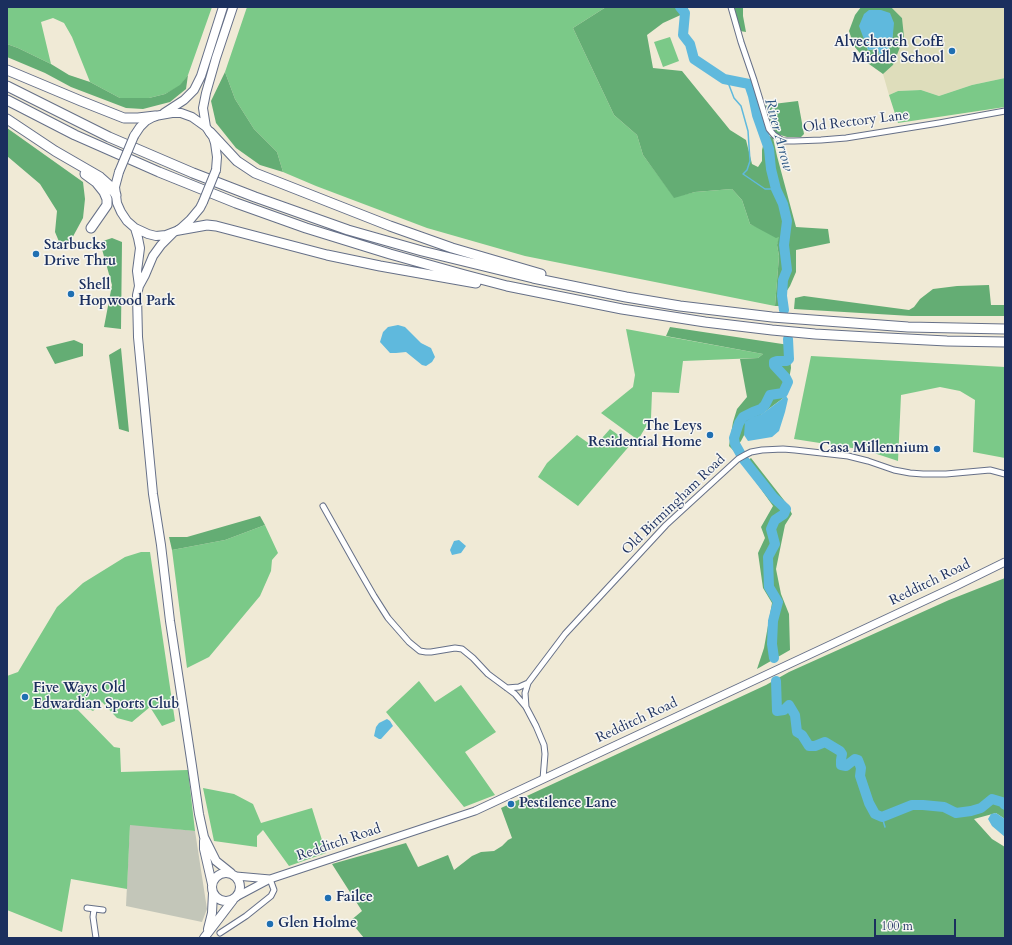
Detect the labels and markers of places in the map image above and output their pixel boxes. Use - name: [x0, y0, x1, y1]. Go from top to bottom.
- place label: Alvechurch CofE Middle School: [834, 35, 944, 68]
- marker: Alvechurch CofE Middle School: [947, 46, 957, 56]
- place label: Starbucks Drive Thru: [44, 238, 116, 270]
- marker: Starbucks Drive Thru: [31, 249, 41, 259]
- place label: Shell Hopwood Park: [79, 278, 176, 310]
- marker: Shell Hopwood Park: [66, 289, 76, 299]
- place label: The Leys Residential Home: [588, 419, 702, 452]
- marker: The Leys Residential Home: [705, 430, 715, 440]
- place label: Casa Millennium: [819, 441, 929, 457]
- marker: Casa Millennium: [932, 444, 942, 454]
- place label: Five Ways Old Edwardian Sports Club: [33, 681, 179, 714]
- marker: Five Ways Old Edwardian Sports Club: [20, 692, 30, 702]
- place label: Pestilence Lane: [519, 796, 617, 812]
- marker: Pestilence Lane: [506, 799, 516, 809]
- place label: Failce: [336, 890, 373, 906]
- marker: Failce: [323, 893, 333, 903]
- place label: Glen Holme: [278, 916, 357, 932]
- marker: Glen Holme: [265, 919, 275, 929]

